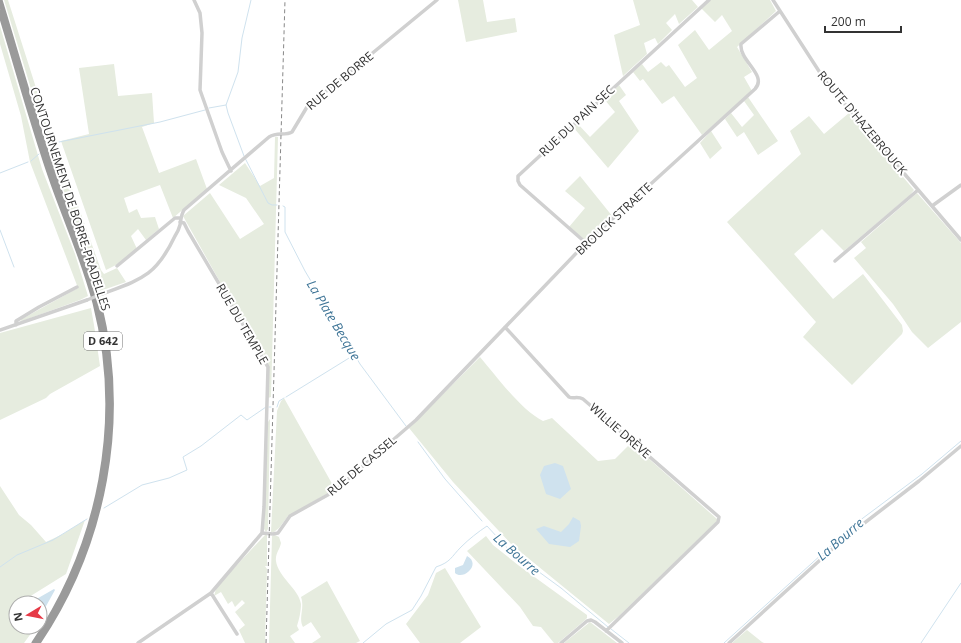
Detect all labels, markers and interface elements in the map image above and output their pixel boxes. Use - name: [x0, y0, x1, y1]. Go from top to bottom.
- scale bar: [825, 8, 901, 34]
- text: 200 m: [831, 13, 866, 30]
- street label: RUE DE BORRE: [302, 47, 377, 114]
- street label: ROUTE D'HAZEBROUCK: [814, 67, 912, 179]
- street label: RUE DU PAIN SEC: [535, 81, 618, 160]
- street label: CONTOURNEMENT DE BORRE-PRADELLES: [26, 85, 115, 313]
- street label: BROUCK STRAETE: [572, 179, 656, 259]
- water label: La Plate Becque: [303, 276, 365, 364]
- street label: RUE DU TEMPLE: [212, 280, 272, 367]
- road number: D 642: [84, 332, 122, 350]
- street label: WILLIE DRÈVE: [586, 399, 655, 462]
- street label: RUE DE CASSEL: [323, 432, 400, 500]
- water label: La Bourre: [813, 513, 868, 564]
- water label: La Bourre: [490, 529, 545, 580]
- north arrow: [8, 595, 48, 635]
- text: N: [9, 611, 26, 623]

